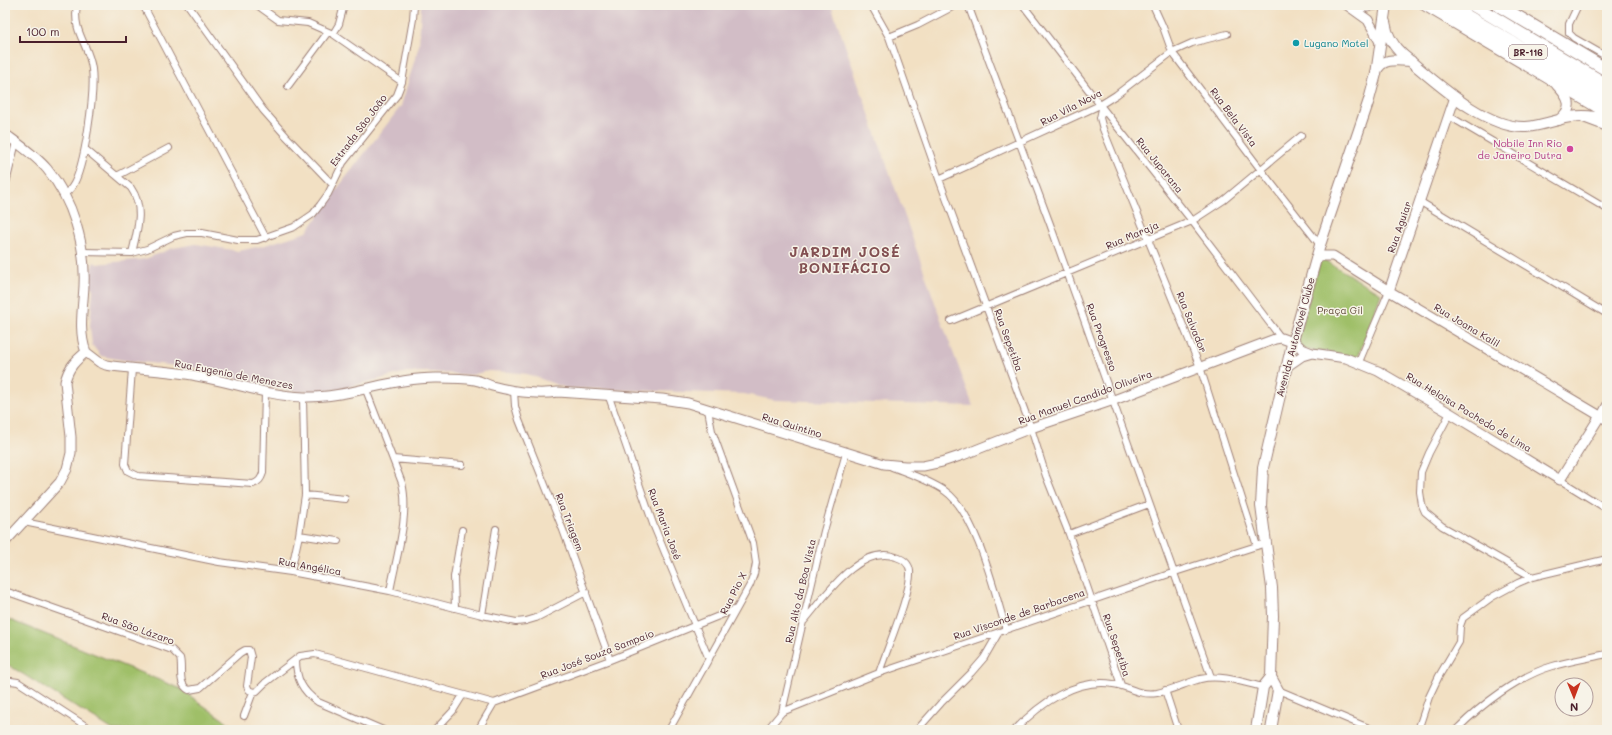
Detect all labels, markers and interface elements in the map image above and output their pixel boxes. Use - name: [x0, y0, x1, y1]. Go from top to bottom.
- scale bar: [20, 18, 126, 44]
- text: 100 m: [26, 23, 60, 39]
- place label: Lugano Motel: [1304, 36, 1368, 50]
- marker: Lugano Motel: [1291, 38, 1301, 48]
- road number: BR-116: [1509, 45, 1547, 59]
- street label: Rua Vila Nova: [1038, 85, 1104, 129]
- street label: Rua Bela Vista: [1207, 85, 1261, 149]
- street label: Estrada São João: [326, 91, 390, 169]
- street label: Rua Juparana: [1133, 134, 1187, 196]
- place label: Nobile Inn Rio de Janeiro Dutra: [1478, 136, 1562, 162]
- marker: Nobile Inn Rio de Janeiro Dutra: [1565, 144, 1575, 154]
- street label: Rua Aguiar: [1384, 199, 1414, 255]
- street label: Rua Maraja: [1103, 218, 1161, 252]
- district label: JARDIM JOSÉ BONIFÁCIO: [789, 242, 901, 277]
- street label: Avenida Automóvel Clube: [1272, 276, 1318, 398]
- street label: Rua Salvador: [1173, 289, 1211, 355]
- street label: Rua Joana Kalil: [1432, 300, 1502, 350]
- street label: Rua Progresso: [1083, 301, 1121, 373]
- park label: Praça Gil: [1317, 303, 1363, 317]
- street label: Rua Sepetiba: [991, 307, 1027, 373]
- street label: Rua Eugenio de Menezes: [174, 356, 295, 392]
- street label: Rua Manuel Candido Oliveira: [1016, 366, 1154, 428]
- street label: Rua Heloisa Pachedo de Lima: [1404, 369, 1534, 455]
- street label: Rua Quintino: [760, 409, 824, 441]
- street label: Rua Maria José: [645, 486, 685, 562]
- street label: Rua Triagem: [553, 491, 588, 553]
- street label: Rua Alto da Boa Vista: [781, 537, 819, 645]
- street label: Rua Angélica: [278, 554, 342, 578]
- street label: Rua Pio X: [716, 569, 750, 617]
- street label: Rua Visconde de Barbacena: [951, 585, 1087, 643]
- street label: Rua São Lázaro: [100, 608, 176, 648]
- street label: Rua Sepetiba: [1100, 612, 1134, 678]
- street label: Rua José Souza Sampaio: [538, 626, 656, 682]
- north arrow: [1554, 677, 1594, 717]
- text: N: [1570, 700, 1578, 715]

